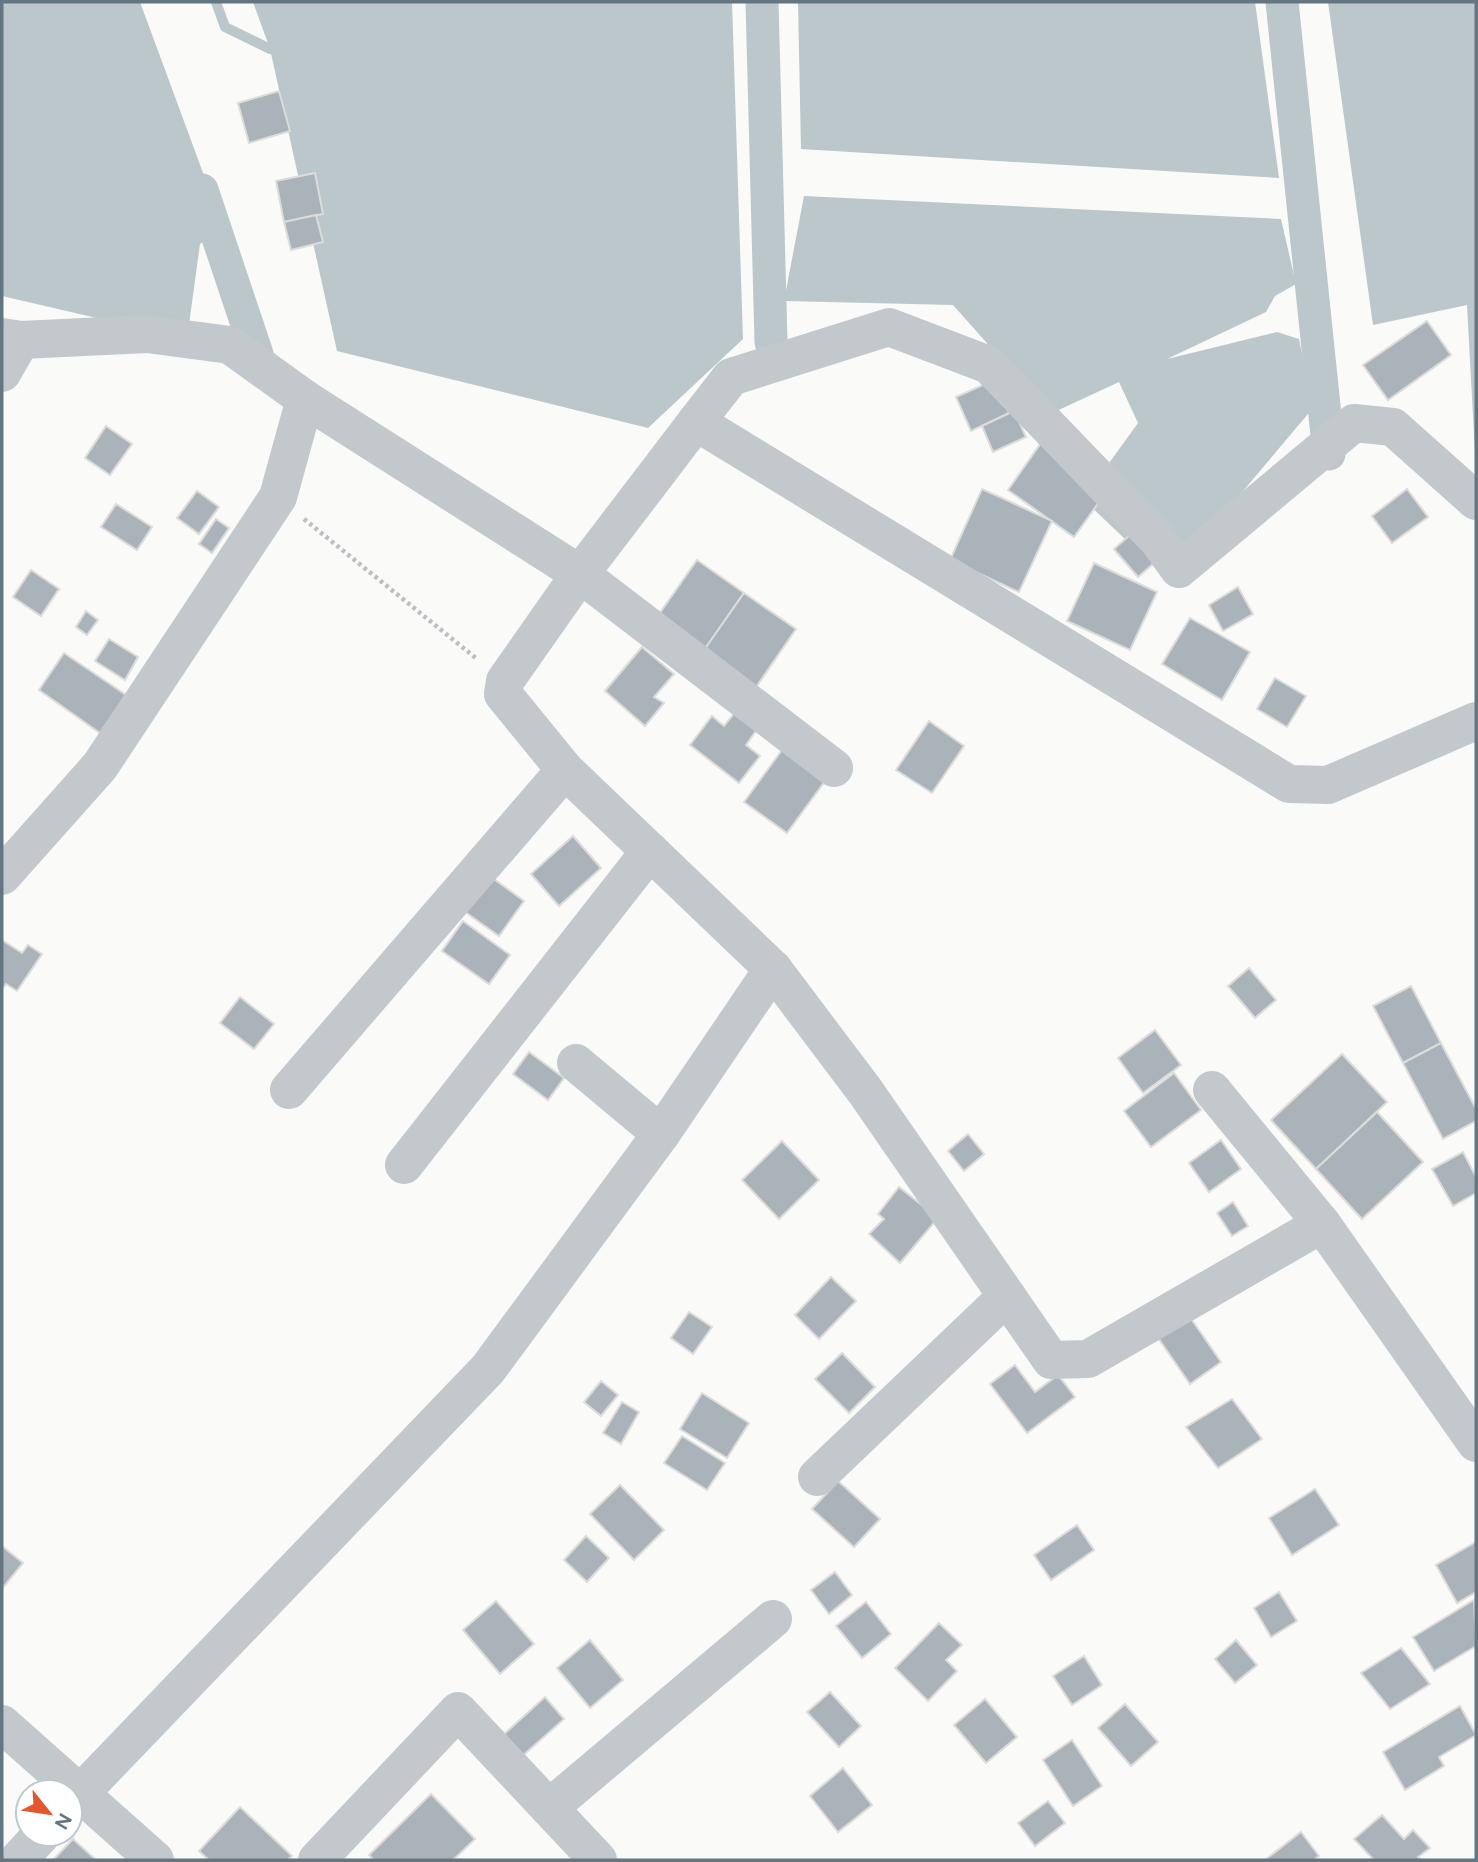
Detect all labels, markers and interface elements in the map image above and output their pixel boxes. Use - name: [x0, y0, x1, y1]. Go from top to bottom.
- north arrow: [14, 1778, 84, 1848]
- text: N: [50, 1809, 77, 1833]

